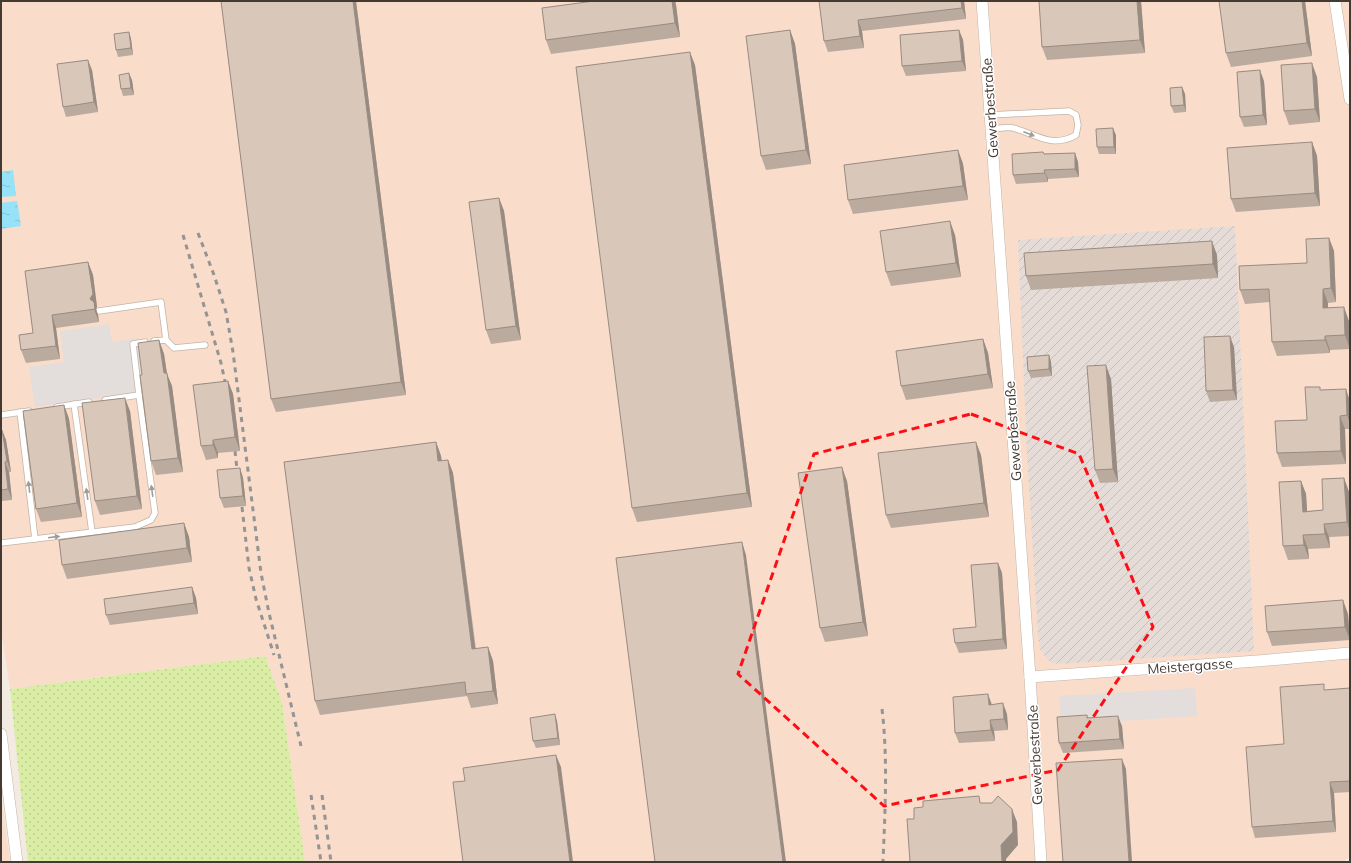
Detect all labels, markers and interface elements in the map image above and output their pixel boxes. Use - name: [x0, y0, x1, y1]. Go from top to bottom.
- street label: Gewerbestraße: [978, 57, 1002, 159]
- one-way arrow: [1023, 131, 1035, 137]
- street label: Gewerbestraße: [1001, 380, 1025, 482]
- one-way arrow: [26, 481, 32, 493]
- one-way arrow: [149, 485, 155, 497]
- one-way arrow: [84, 488, 90, 500]
- one-way arrow: [48, 534, 60, 540]
- street label: Meistergasse: [1147, 654, 1233, 678]
- street label: Gewerbestraße: [1023, 704, 1047, 806]

